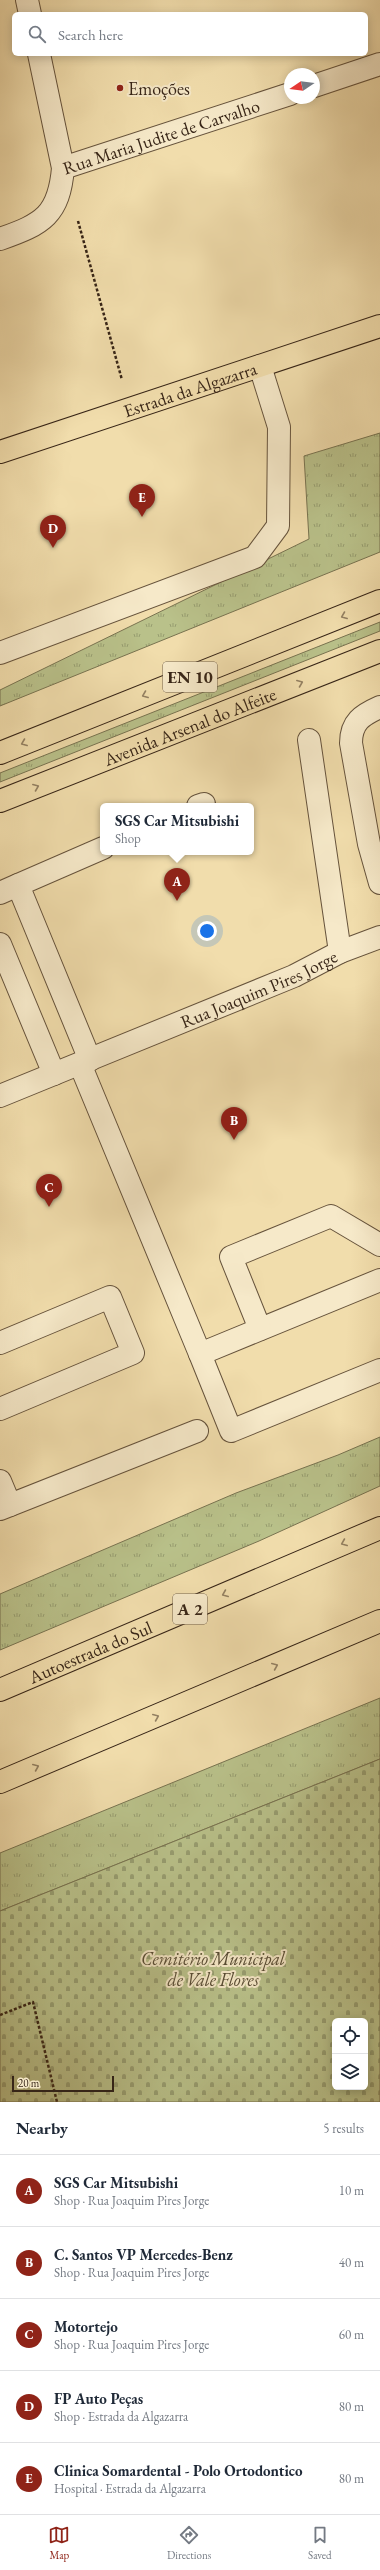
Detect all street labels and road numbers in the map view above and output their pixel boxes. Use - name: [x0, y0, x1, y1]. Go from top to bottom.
- street label: Rua Maria Judite de Carvalho: [59, 93, 262, 179]
- street label: Estrada da Algazarra: [120, 356, 260, 422]
- road number: EN 10: [163, 662, 217, 692]
- street label: Avenida Arsenal do Alfeite: [99, 682, 279, 771]
- street label: Rua Joaquim Pires Jorge: [177, 944, 341, 1033]
- road number: A 2: [173, 1594, 207, 1624]
- street label: Autoestrada do Sul: [24, 1615, 155, 1688]

